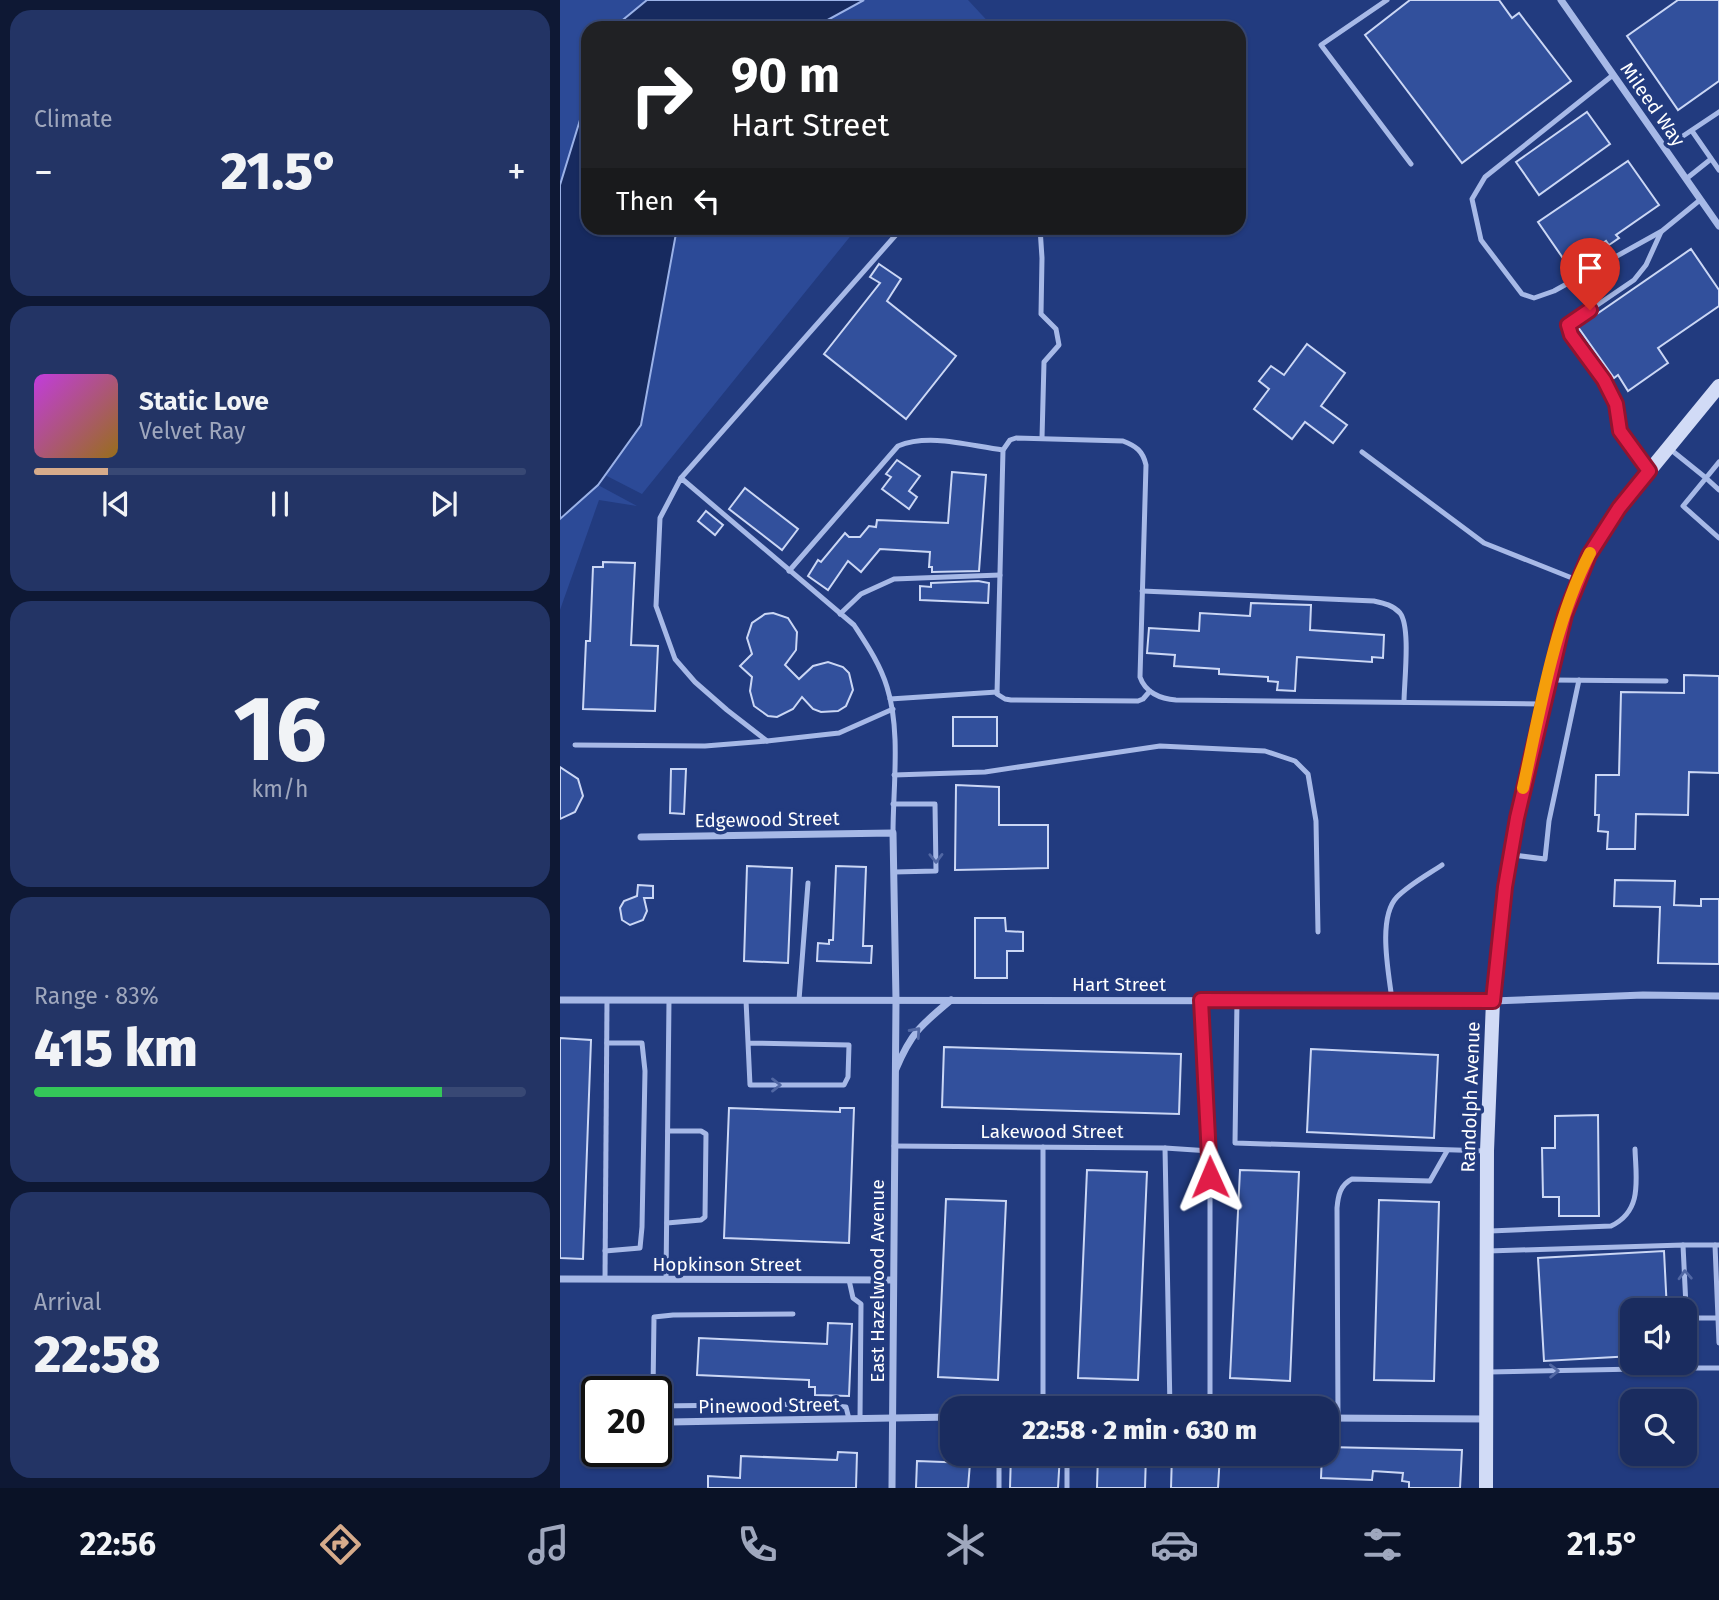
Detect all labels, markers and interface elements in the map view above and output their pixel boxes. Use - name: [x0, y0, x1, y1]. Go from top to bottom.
- text: 90 m: [731, 46, 840, 105]
- icon: right: [616, 49, 707, 140]
- street label: Mileed Way: [1615, 58, 1690, 151]
- text: Climate: [34, 105, 113, 133]
- text: Hart Street: [731, 106, 889, 144]
- text: 21.5°: [221, 140, 339, 203]
- text: −: [34, 149, 53, 195]
- text: +: [507, 149, 526, 195]
- icon: left: [688, 182, 726, 220]
- text: Then: [616, 186, 674, 217]
- pin: [1560, 238, 1620, 310]
- icon: arrive: [1571, 249, 1609, 287]
- text: Static Love: [139, 386, 269, 417]
- text: Velvet Ray: [139, 417, 246, 445]
- icon: previous: [97, 485, 135, 523]
- icon: pause: [261, 485, 299, 523]
- icon: next: [425, 485, 463, 523]
- text: 16: [233, 675, 327, 784]
- text: km/h: [252, 775, 308, 803]
- street label: Edgewood Street: [694, 807, 840, 832]
- one-way arrow: [928, 854, 944, 864]
- street label: Hart Street: [1072, 973, 1166, 996]
- text: Range · 83%: [34, 982, 159, 1010]
- text: 415 km: [34, 1017, 198, 1080]
- street label: Randolph Avenue: [1456, 1021, 1485, 1173]
- one-way arrow: [908, 1027, 920, 1040]
- one-way arrow: [771, 1077, 782, 1093]
- street label: Lakewood Street: [980, 1120, 1124, 1143]
- position arrow: [1173, 1140, 1247, 1214]
- street label: East Hazelwood Avenue: [866, 1179, 889, 1383]
- street label: Hopkinson Street: [652, 1253, 802, 1276]
- one-way arrow: [1677, 1269, 1692, 1280]
- text: Arrival: [34, 1288, 101, 1316]
- map controls: [1620, 1298, 1697, 1466]
- button: sound: [1620, 1298, 1697, 1375]
- text: 22:58: [34, 1323, 160, 1386]
- one-way arrow: [1549, 1363, 1560, 1378]
- speed limit sign: 20: [581, 1376, 672, 1467]
- button: search: [1620, 1389, 1697, 1466]
- street label: Pinewood Street: [698, 1393, 840, 1418]
- text: 22:58 · 2 min · 630 m: [1022, 1415, 1257, 1446]
- icon: directions: [316, 1520, 365, 1569]
- icon: music: [524, 1520, 573, 1569]
- icon: phone: [733, 1520, 782, 1569]
- icon: climate: [941, 1520, 990, 1569]
- icon: car: [1150, 1520, 1199, 1569]
- icon: filters: [1358, 1520, 1407, 1569]
- text: 22:56: [80, 1525, 156, 1563]
- text: 21.5°: [1567, 1525, 1639, 1563]

